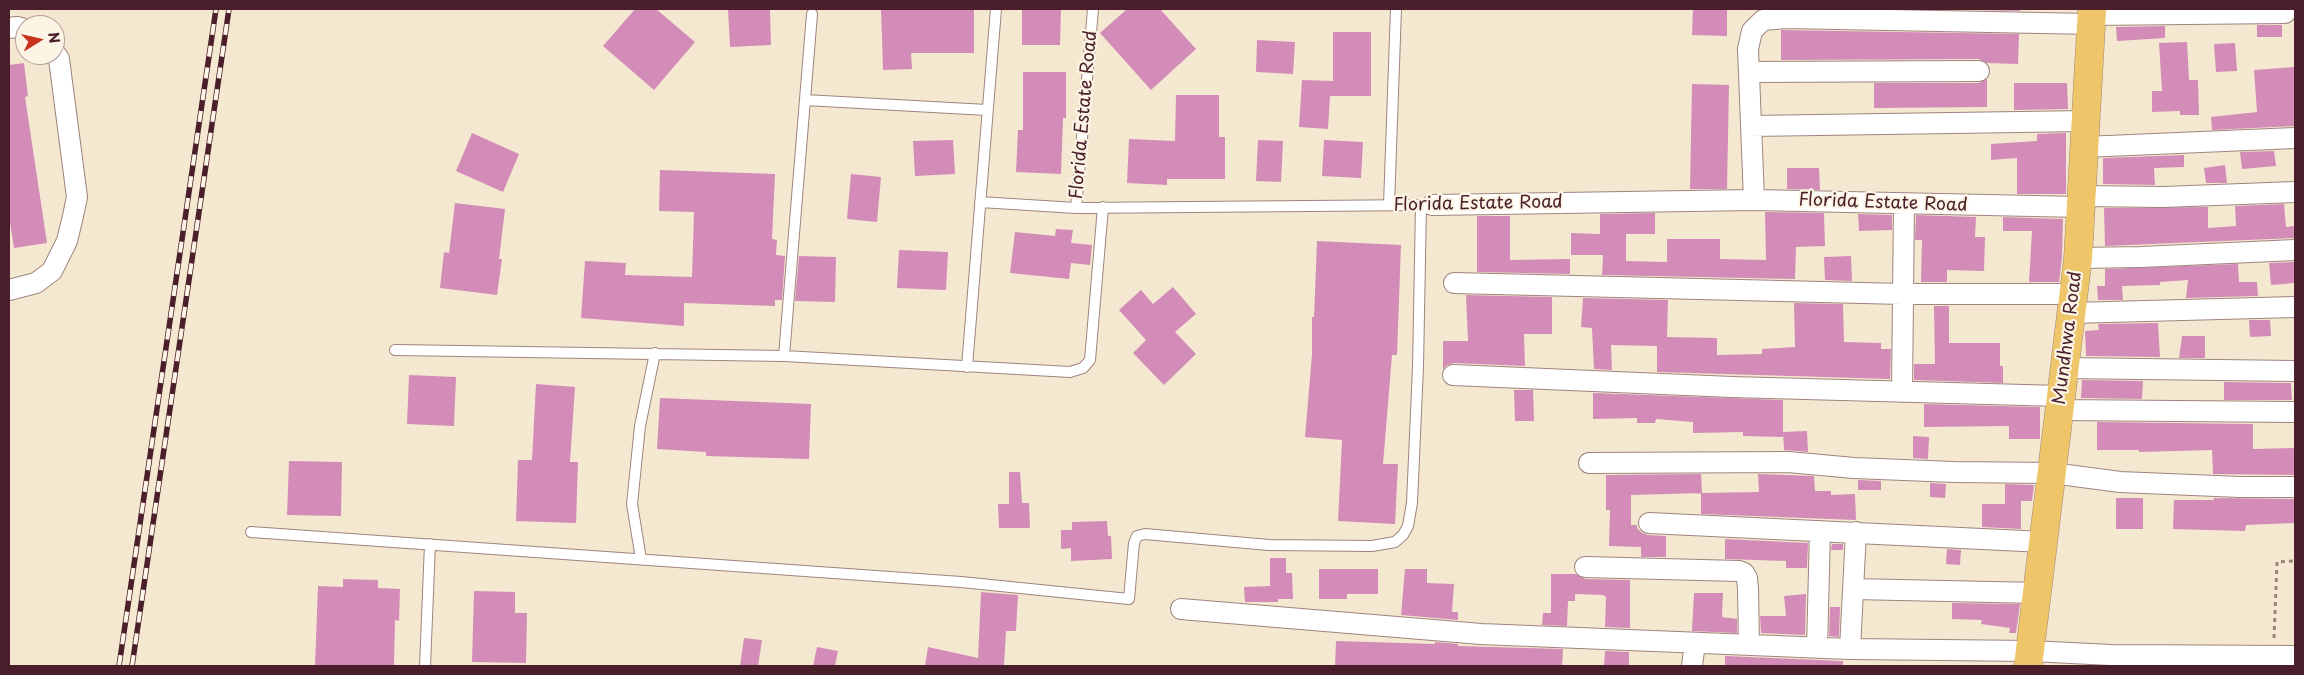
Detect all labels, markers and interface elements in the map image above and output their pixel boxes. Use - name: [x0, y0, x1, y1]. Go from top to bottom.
- north arrow: [15, 15, 65, 65]
- street label: Florida Estate Road: [1066, 30, 1102, 200]
- text: N: [43, 31, 66, 45]
- street label: Florida Estate Road: [1798, 189, 1968, 217]
- street label: Florida Estate Road: [1393, 192, 1563, 216]
- street label: Mundhwa Road: [2049, 270, 2087, 406]

